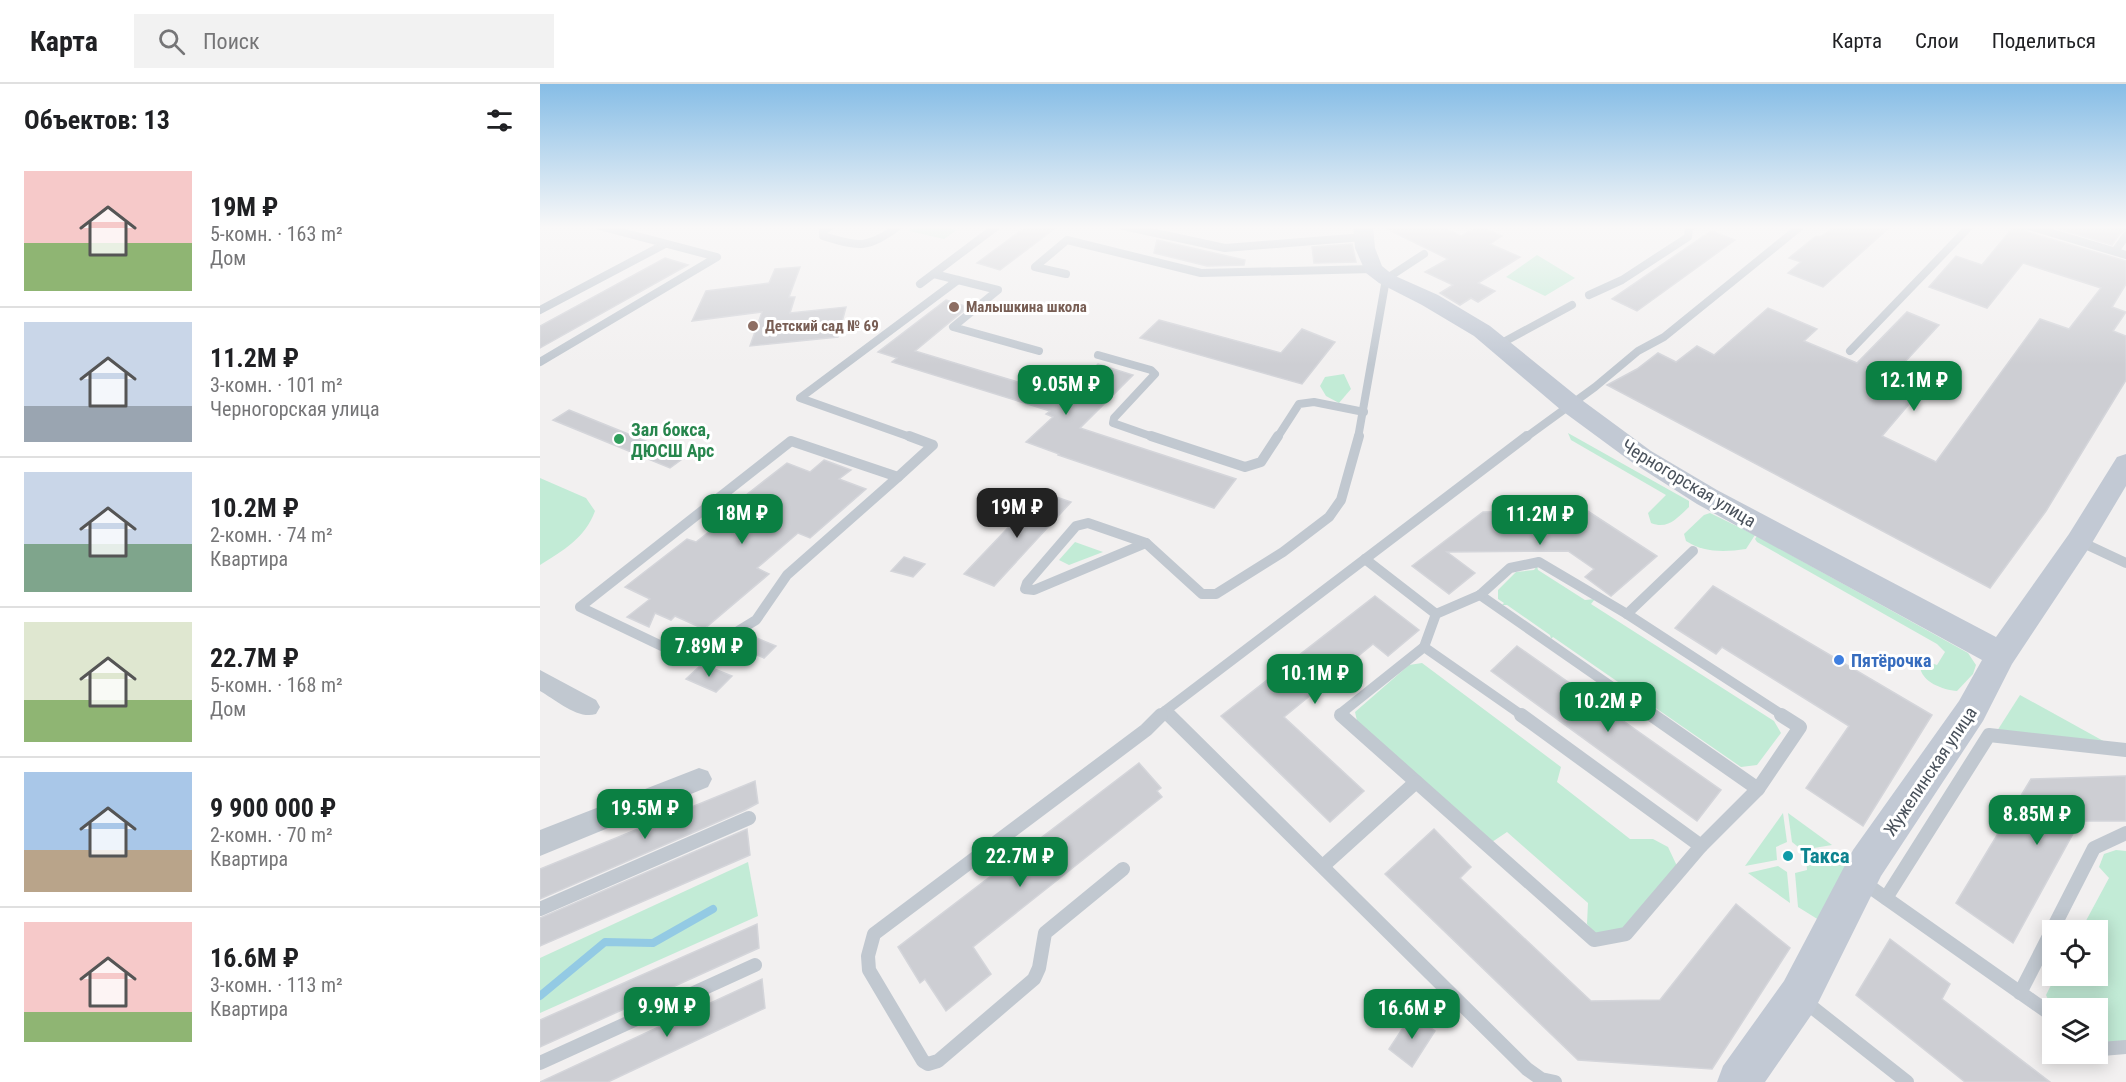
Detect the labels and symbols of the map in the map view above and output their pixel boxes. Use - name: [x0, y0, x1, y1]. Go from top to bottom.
- place label: Малышкина школа: [966, 298, 1087, 316]
- marker: Малышкина школа: [947, 300, 961, 314]
- place label: Детский сад № 69: [765, 317, 879, 335]
- marker: Детский сад № 69: [746, 319, 760, 333]
- pin: 12.1M ₽: [1859, 361, 1969, 412]
- pin: 9.05M ₽: [1011, 365, 1121, 416]
- place label: Зал бокса, ДЮСШ Арс: [631, 419, 714, 461]
- marker: Зал бокса, ДЮСШ Арс: [612, 432, 626, 446]
- street label: Черногорская улица: [1618, 435, 1760, 531]
- pin: 19M ₽: [975, 488, 1059, 539]
- pin: 18M ₽: [700, 494, 784, 545]
- pin: 11.2M ₽: [1485, 495, 1595, 546]
- pin: 7.89M ₽: [654, 627, 764, 678]
- place label: Пятёрочка: [1851, 650, 1931, 671]
- marker: Пятёрочка: [1832, 653, 1846, 667]
- pin: 10.1M ₽: [1260, 654, 1370, 705]
- pin: 10.2M ₽: [1553, 682, 1663, 733]
- street label: Жужелинская улица: [1879, 702, 1981, 840]
- pin: 19.5M ₽: [590, 789, 700, 840]
- pin: 8.85M ₽: [1982, 795, 2092, 846]
- pin: 22.7M ₽: [965, 837, 1075, 888]
- place label: Такса: [1800, 844, 1850, 868]
- marker: Такса: [1781, 849, 1795, 863]
- pin: 9.9M ₽: [618, 987, 716, 1038]
- pin: 16.6M ₽: [1357, 989, 1467, 1040]

